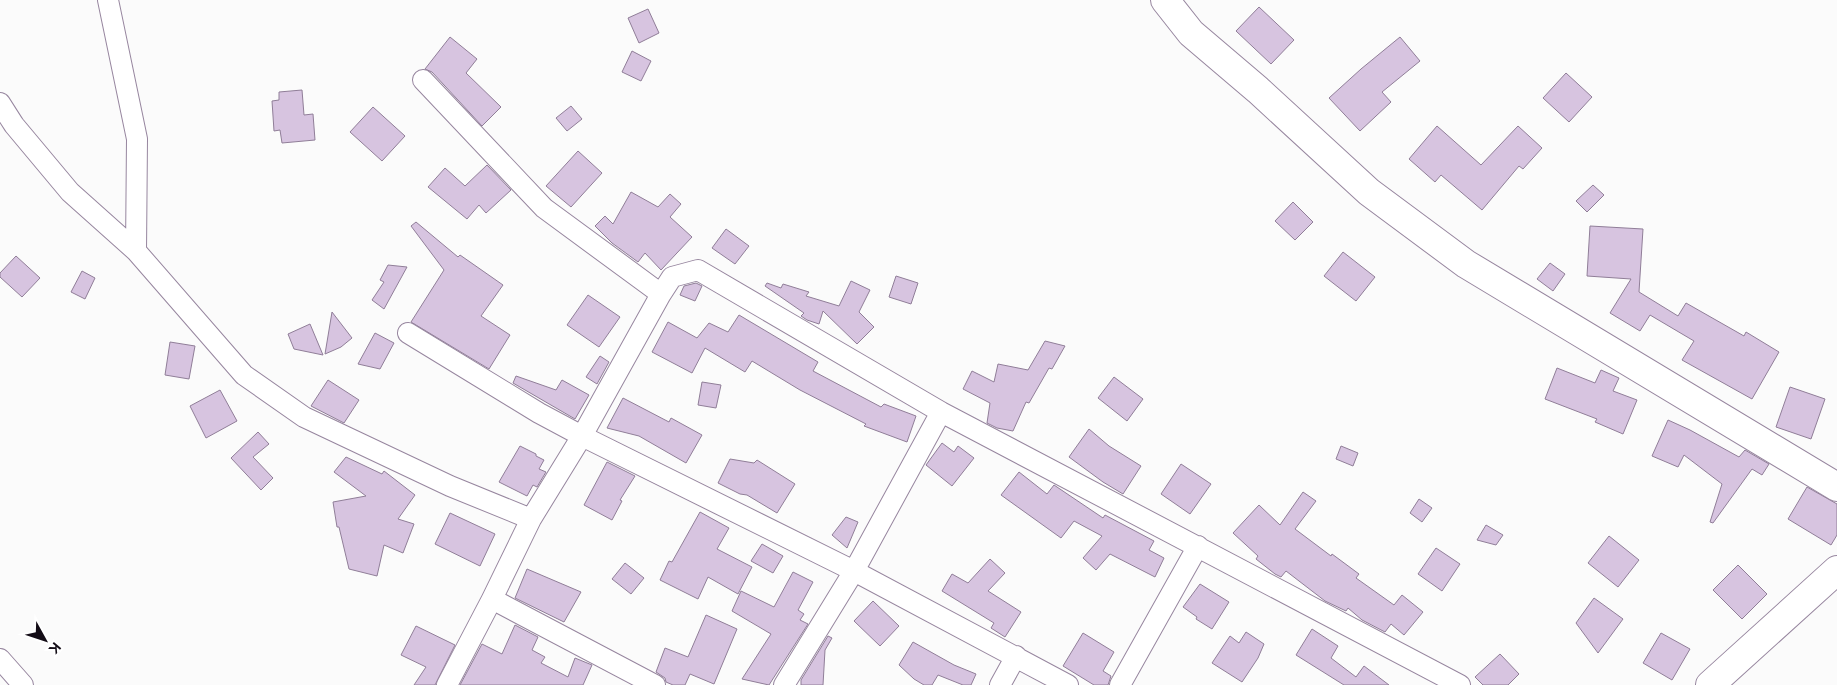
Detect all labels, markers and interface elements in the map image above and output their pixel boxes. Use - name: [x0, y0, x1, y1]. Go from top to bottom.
- north arrow: [20, 615, 70, 665]
- text: K: [46, 639, 64, 657]

